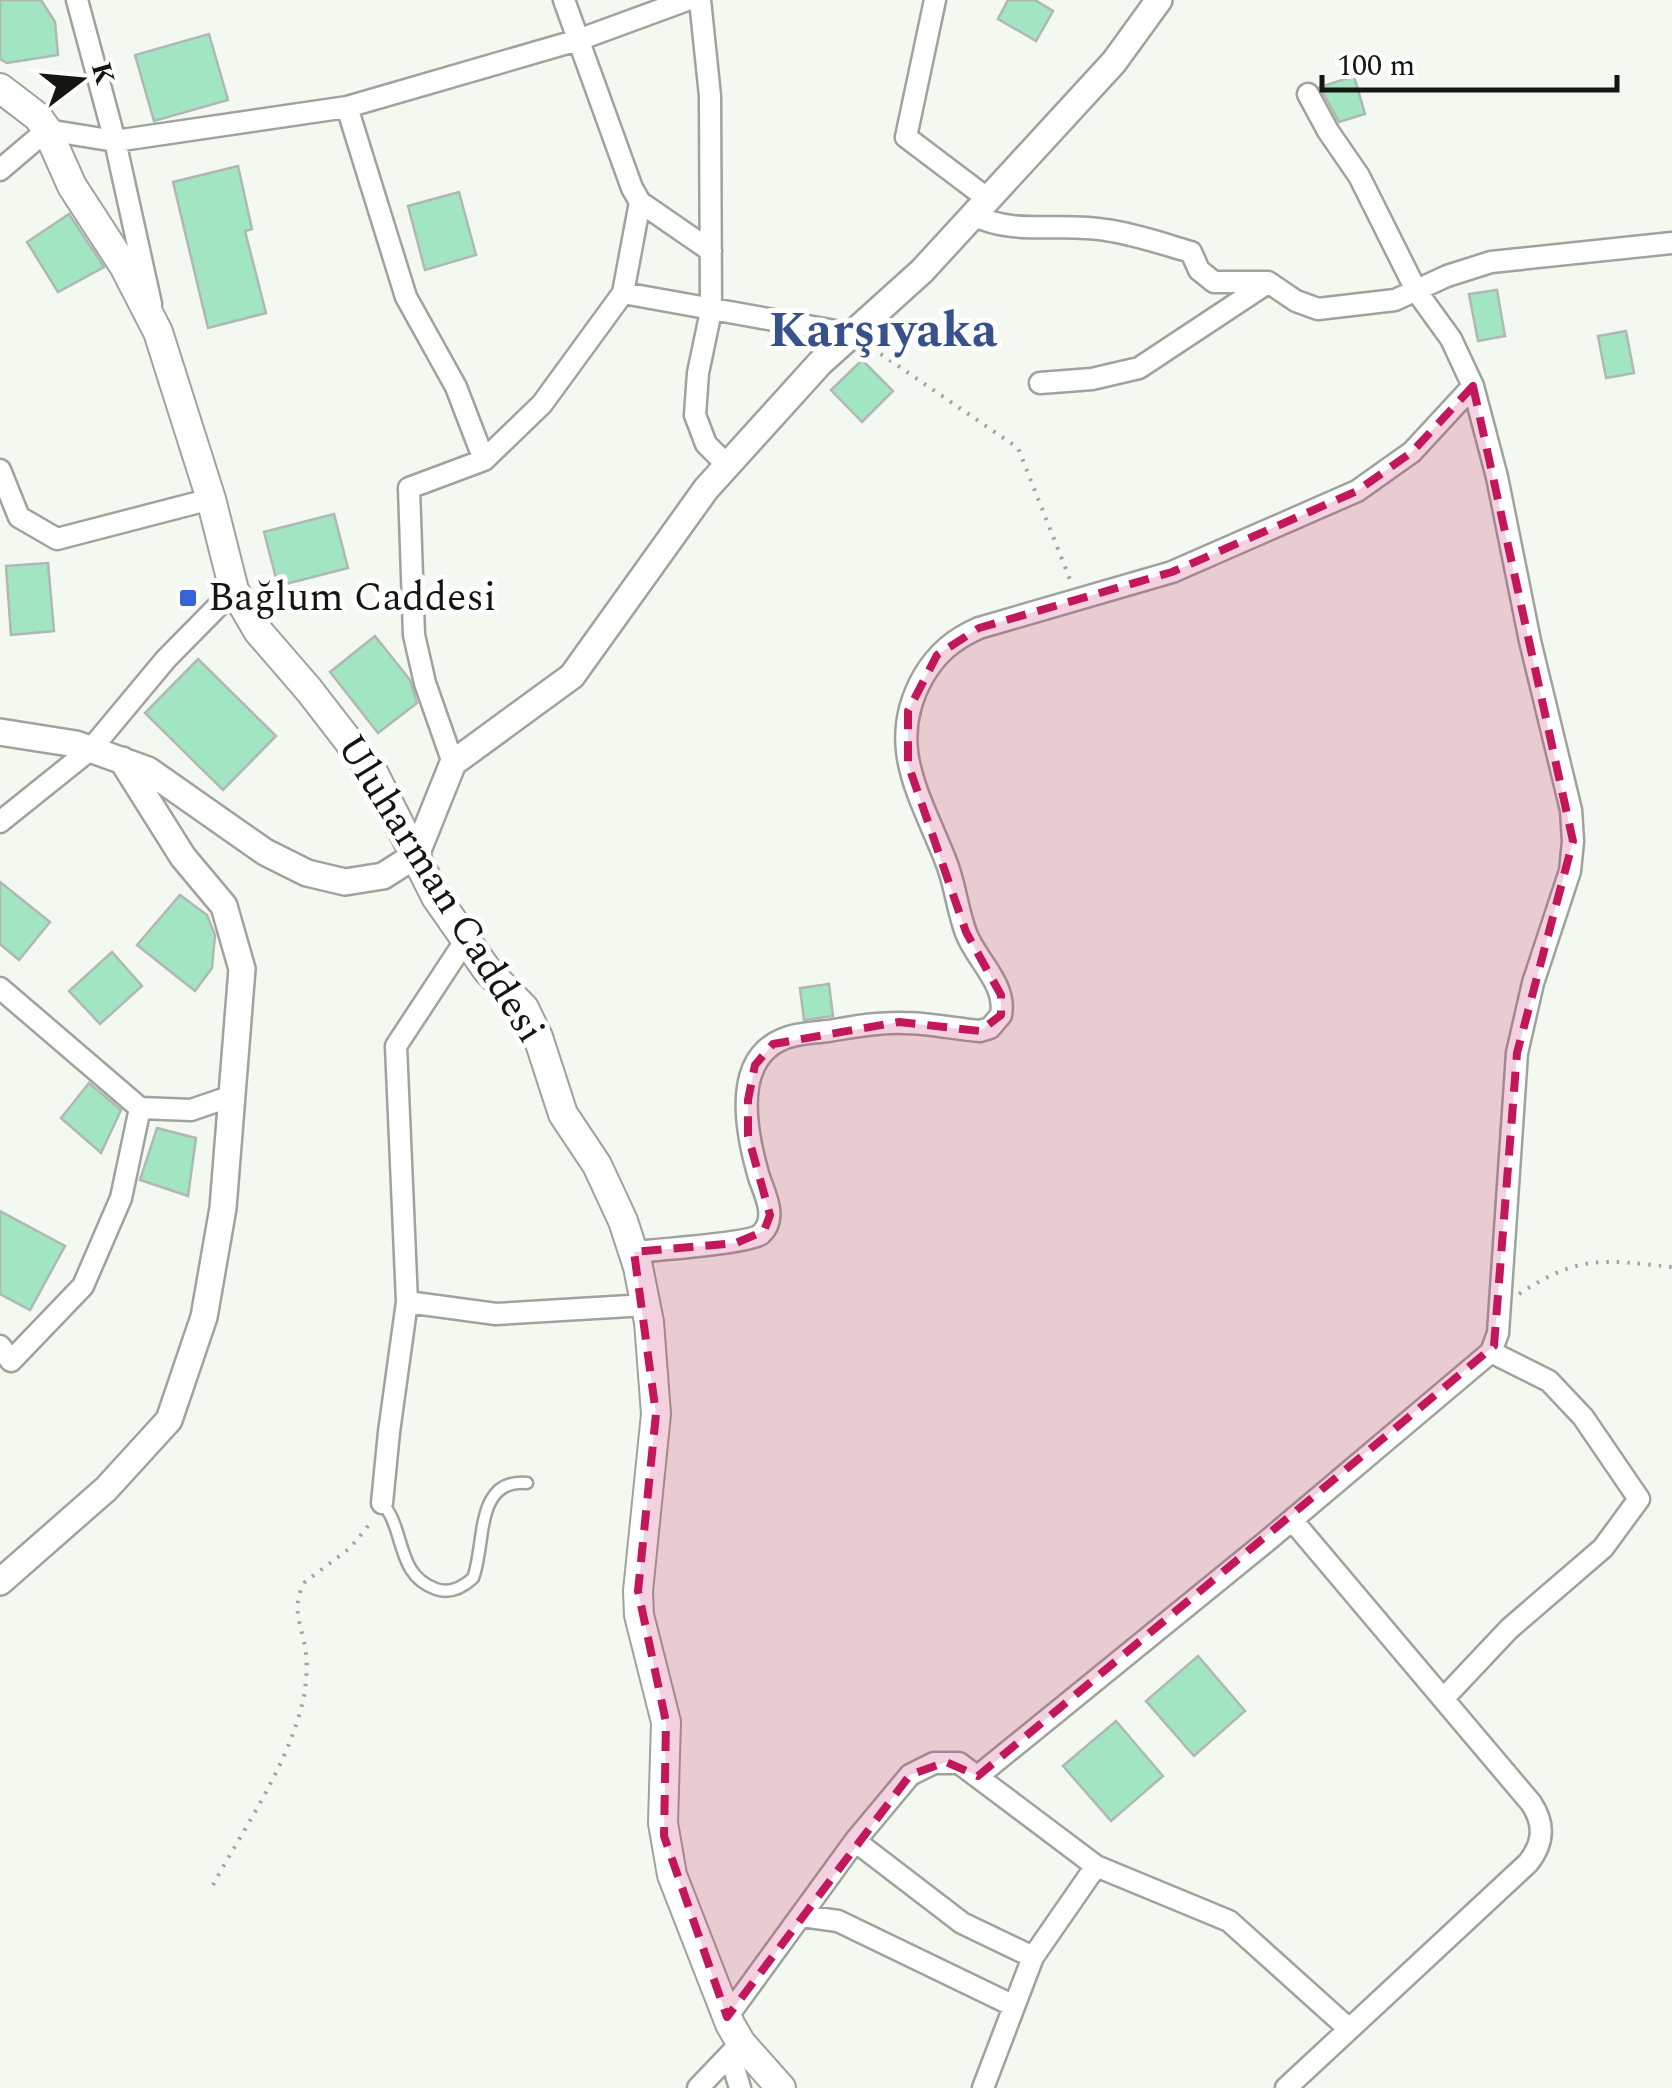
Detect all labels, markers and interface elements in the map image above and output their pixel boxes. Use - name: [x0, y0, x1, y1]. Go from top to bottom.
- north arrow: [30, 30, 130, 130]
- scale bar: [1322, 30, 1617, 92]
- text: 100 m: [1337, 43, 1415, 89]
- text: K: [79, 57, 126, 90]
- district label: Karşıyaka: [769, 293, 998, 369]
- place label: Bağlum Caddesi: [208, 568, 496, 629]
- marker: Bağlum Caddesi: [177, 587, 199, 609]
- street label: Uluharman Caddesi: [320, 723, 560, 1055]

